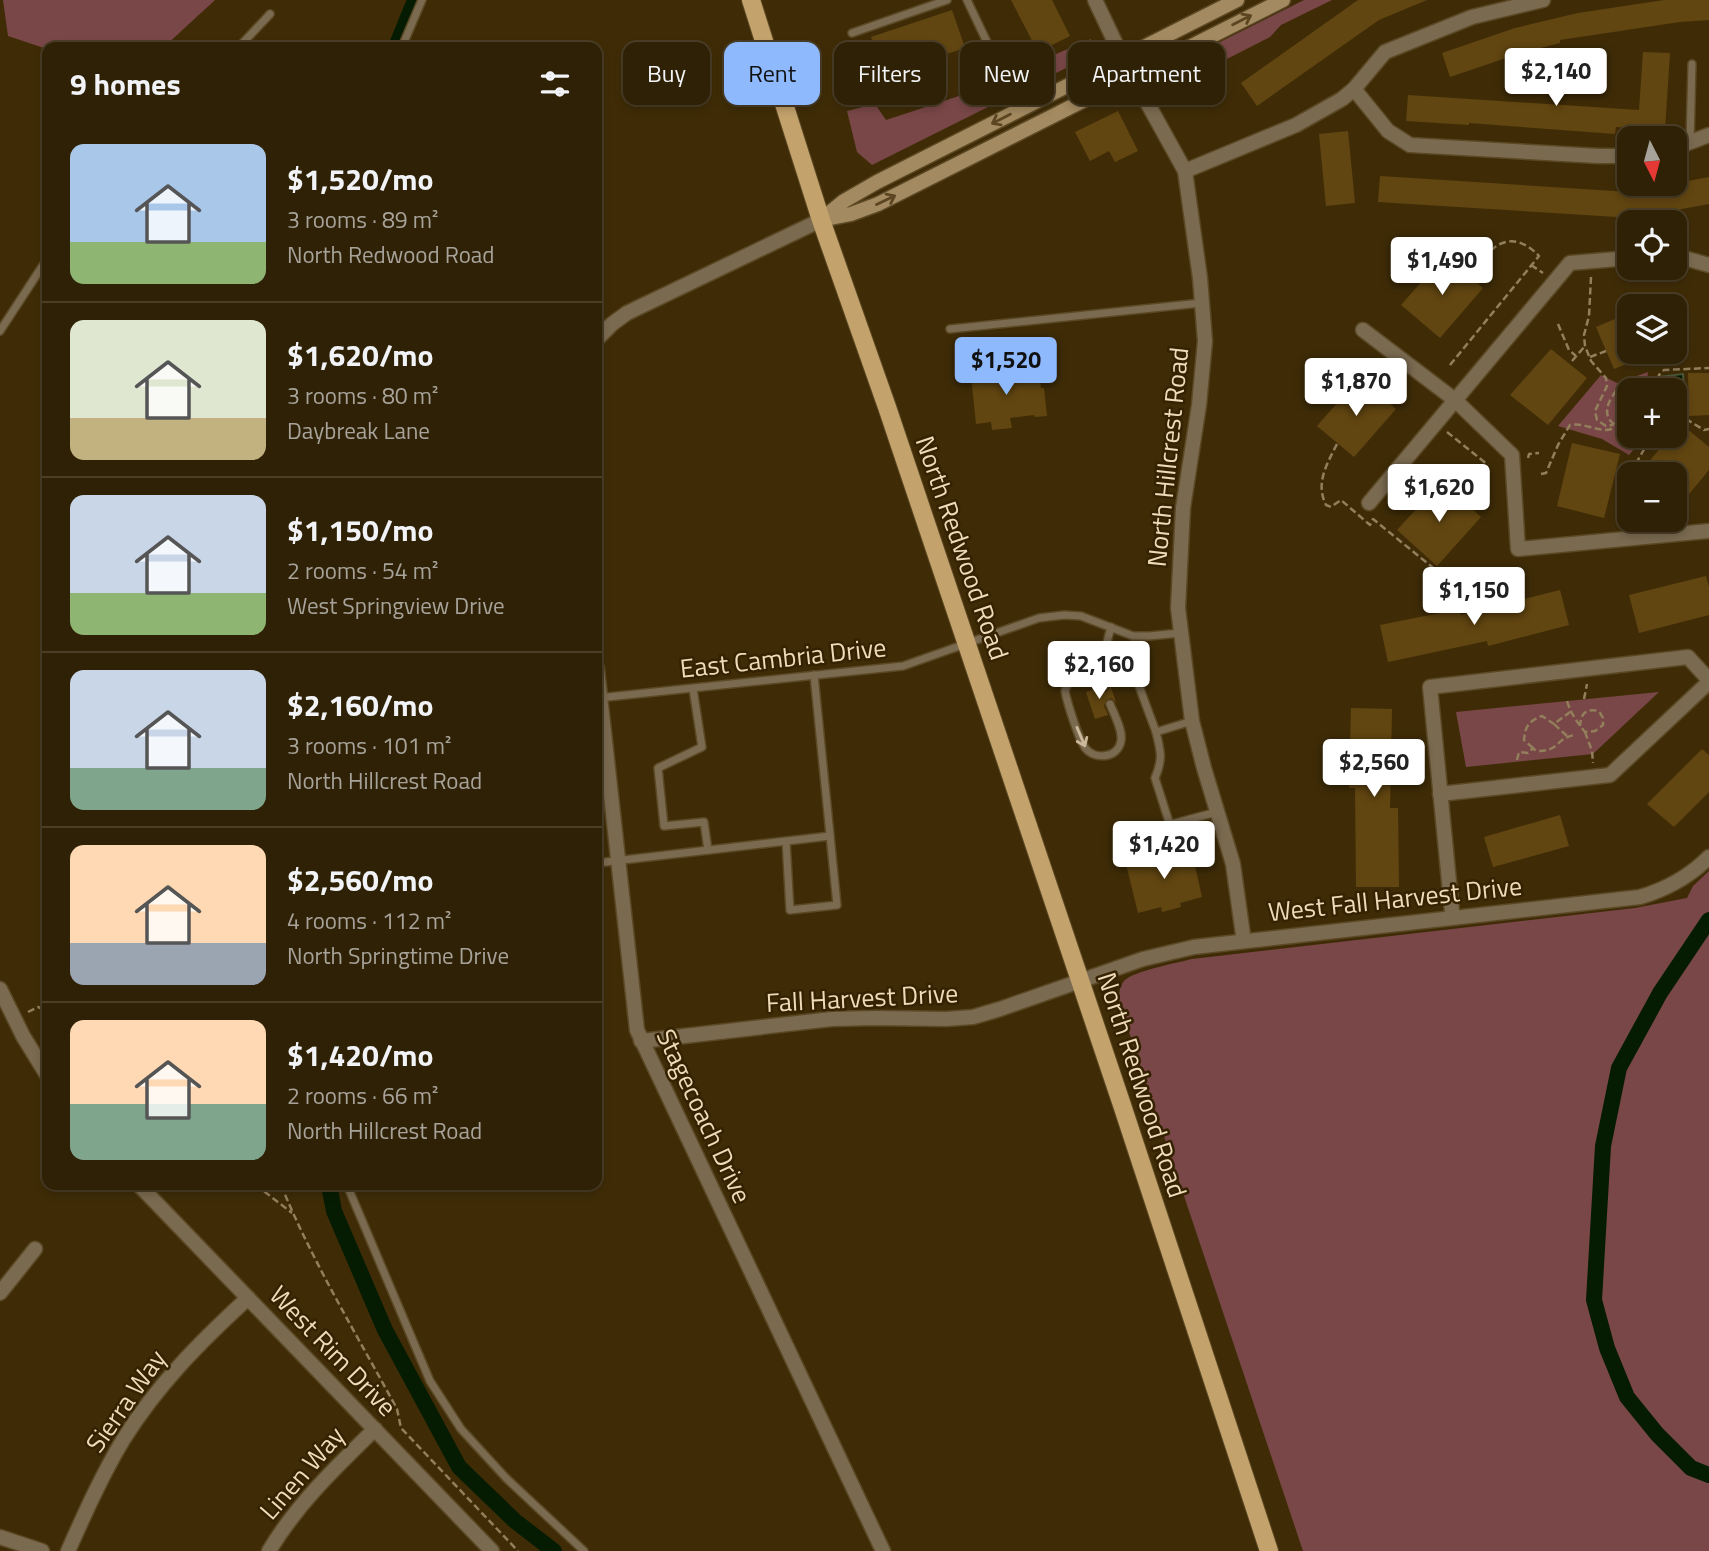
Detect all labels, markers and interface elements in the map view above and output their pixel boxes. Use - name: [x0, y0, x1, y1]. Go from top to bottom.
- one-way arrow: [1231, 13, 1252, 27]
- chip: Buy: [623, 42, 710, 105]
- chip: Rent: [724, 42, 820, 105]
- chip: Filters: [834, 42, 946, 105]
- chip: New: [960, 42, 1054, 105]
- chip: Apartment: [1068, 42, 1225, 105]
- pin: $2,140: [1499, 48, 1613, 108]
- text: $2,140: [1521, 53, 1591, 88]
- text: 9 homes: [70, 61, 181, 107]
- icon: filters: [536, 65, 574, 103]
- one-way arrow: [991, 112, 1012, 126]
- north arrow: [1617, 126, 1687, 196]
- map controls: [1617, 126, 1687, 532]
- text: $1,520/mo: [287, 156, 433, 202]
- icon: home: [126, 172, 210, 256]
- one-way arrow: [875, 193, 896, 207]
- text: 3 rooms · 89 m²: [287, 202, 438, 237]
- button: locate: [1617, 210, 1687, 280]
- text: North Redwood Road: [287, 237, 494, 272]
- pin: $1,490: [1385, 238, 1499, 297]
- text: $1,490: [1407, 242, 1477, 277]
- button: layers: [1617, 294, 1687, 364]
- text: $1,620/mo: [287, 332, 433, 378]
- pin: $1,520: [949, 338, 1063, 397]
- text: $1,520: [971, 342, 1041, 377]
- street label: North Hillcrest Road: [1137, 345, 1198, 569]
- icon: home: [126, 348, 210, 432]
- pin: $1,870: [1299, 358, 1413, 418]
- text: $1,870: [1321, 363, 1391, 398]
- text: 3 rooms · 80 m²: [287, 378, 438, 413]
- button: +: [1617, 378, 1687, 448]
- text: Daybreak Lane: [287, 413, 430, 448]
- street label: North Redwood Road: [906, 431, 1019, 665]
- button: −: [1617, 462, 1687, 532]
- pin: $1,620: [1382, 464, 1496, 524]
- text: $1,620: [1404, 469, 1474, 504]
- text: $1,150/mo: [287, 507, 433, 553]
- icon: home: [126, 523, 210, 607]
- text: 2 rooms · 54 m²: [287, 553, 438, 588]
- pin: $1,150: [1417, 568, 1531, 627]
- text: $1,150: [1439, 572, 1509, 607]
- text: West Springview Drive: [287, 588, 505, 623]
- street label: East Cambria Drive: [678, 627, 888, 688]
- pin: $2,160: [1042, 642, 1156, 701]
- text: $2,160: [1064, 646, 1134, 681]
- text: $2,160/mo: [287, 682, 433, 728]
- icon: home: [126, 698, 210, 782]
- one-way arrow: [1075, 726, 1088, 748]
- text: 3 rooms · 101 m²: [287, 728, 451, 763]
- pin: $2,560: [1317, 740, 1431, 799]
- text: $2,560: [1339, 744, 1409, 779]
- text: North Hillcrest Road: [287, 763, 482, 798]
- pin: $1,420: [1107, 822, 1221, 881]
- text: $1,420: [1129, 826, 1199, 861]
- text: $2,560/mo: [287, 857, 433, 903]
- street label: West Fall Harvest Drive: [1266, 866, 1524, 931]
- icon: home: [126, 873, 210, 957]
- text: 4 rooms · 112 m²: [287, 903, 451, 938]
- text: North Springtime Drive: [287, 938, 509, 973]
- street label: North Redwood Road: [1088, 967, 1197, 1202]
- street label: Fall Harvest Drive: [765, 973, 959, 1022]
- street label: Stagecoach Drive: [647, 1022, 762, 1209]
- text: $1,420/mo: [287, 1032, 433, 1078]
- icon: home: [126, 1048, 210, 1132]
- text: 2 rooms · 66 m²: [287, 1078, 438, 1113]
- text: North Hillcrest Road: [287, 1113, 482, 1148]
- street label: West Rim Drive: [261, 1276, 406, 1425]
- street label: Sierra Way: [76, 1341, 175, 1460]
- street label: Linen Way: [250, 1417, 353, 1528]

